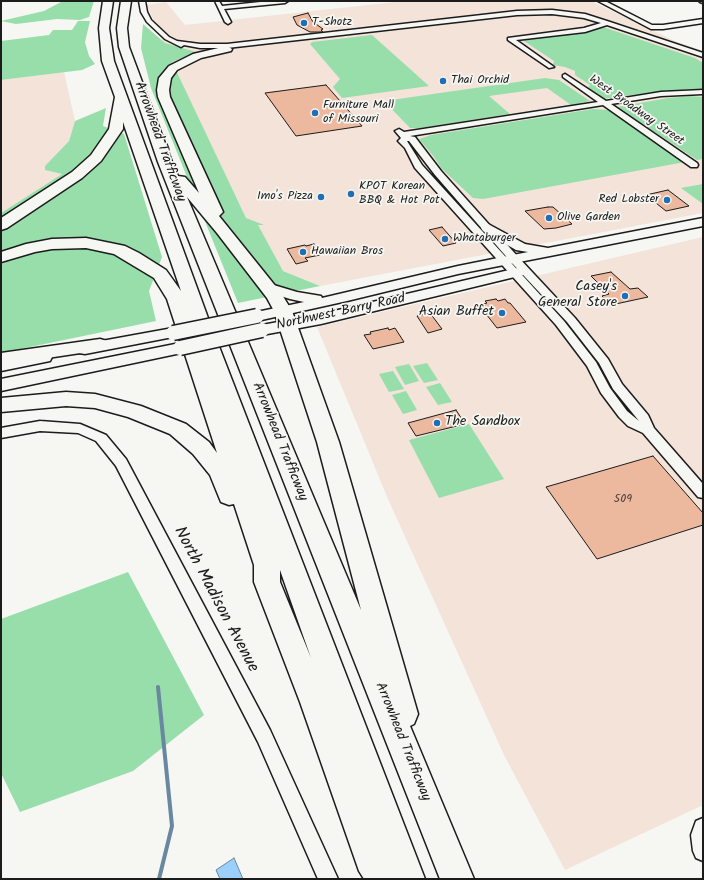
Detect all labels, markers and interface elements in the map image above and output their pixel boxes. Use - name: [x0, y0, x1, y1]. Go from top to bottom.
- place label: T-Shotz: [312, 16, 352, 30]
- marker: T-Shotz: [299, 18, 309, 28]
- street label: West Broadway Street: [586, 73, 686, 149]
- place label: Thai Orchid: [451, 74, 509, 88]
- marker: Thai Orchid: [438, 76, 448, 86]
- street label: Arrowhead Trafficway: [129, 80, 189, 204]
- place label: Furniture Mall of Missouri: [323, 99, 394, 127]
- marker: Furniture Mall of Missouri: [310, 108, 320, 118]
- place label: KPOT Korean BBQ & Hot Pot: [359, 180, 440, 208]
- marker: KPOT Korean BBQ & Hot Pot: [346, 189, 356, 199]
- place label: Imo's Pizza: [257, 190, 313, 204]
- marker: Imo's Pizza: [316, 192, 326, 202]
- place label: Red Lobster: [598, 193, 659, 207]
- marker: Red Lobster: [662, 195, 672, 205]
- place label: Olive Garden: [557, 211, 620, 225]
- marker: Olive Garden: [544, 213, 554, 223]
- place label: Whataburger: [453, 232, 516, 246]
- marker: Whataburger: [440, 234, 450, 244]
- place label: Hawaiian Bros: [311, 245, 383, 259]
- marker: Hawaiian Bros: [298, 247, 308, 257]
- place label: Casey's General Store: [538, 280, 617, 312]
- street label: Northwest Barry Road: [275, 291, 407, 335]
- marker: Casey's General Store: [620, 291, 630, 301]
- place label: Asian Buffet: [419, 305, 494, 321]
- marker: Asian Buffet: [497, 308, 507, 318]
- street label: Arrowhead Trafficway: [247, 380, 311, 504]
- place label: The Sandbox: [445, 415, 520, 431]
- marker: The Sandbox: [432, 418, 442, 428]
- house number: 509: [614, 493, 632, 507]
- street label: North Madison Avenue: [168, 524, 262, 676]
- street label: Arrowhead Trafficway: [370, 680, 434, 804]

